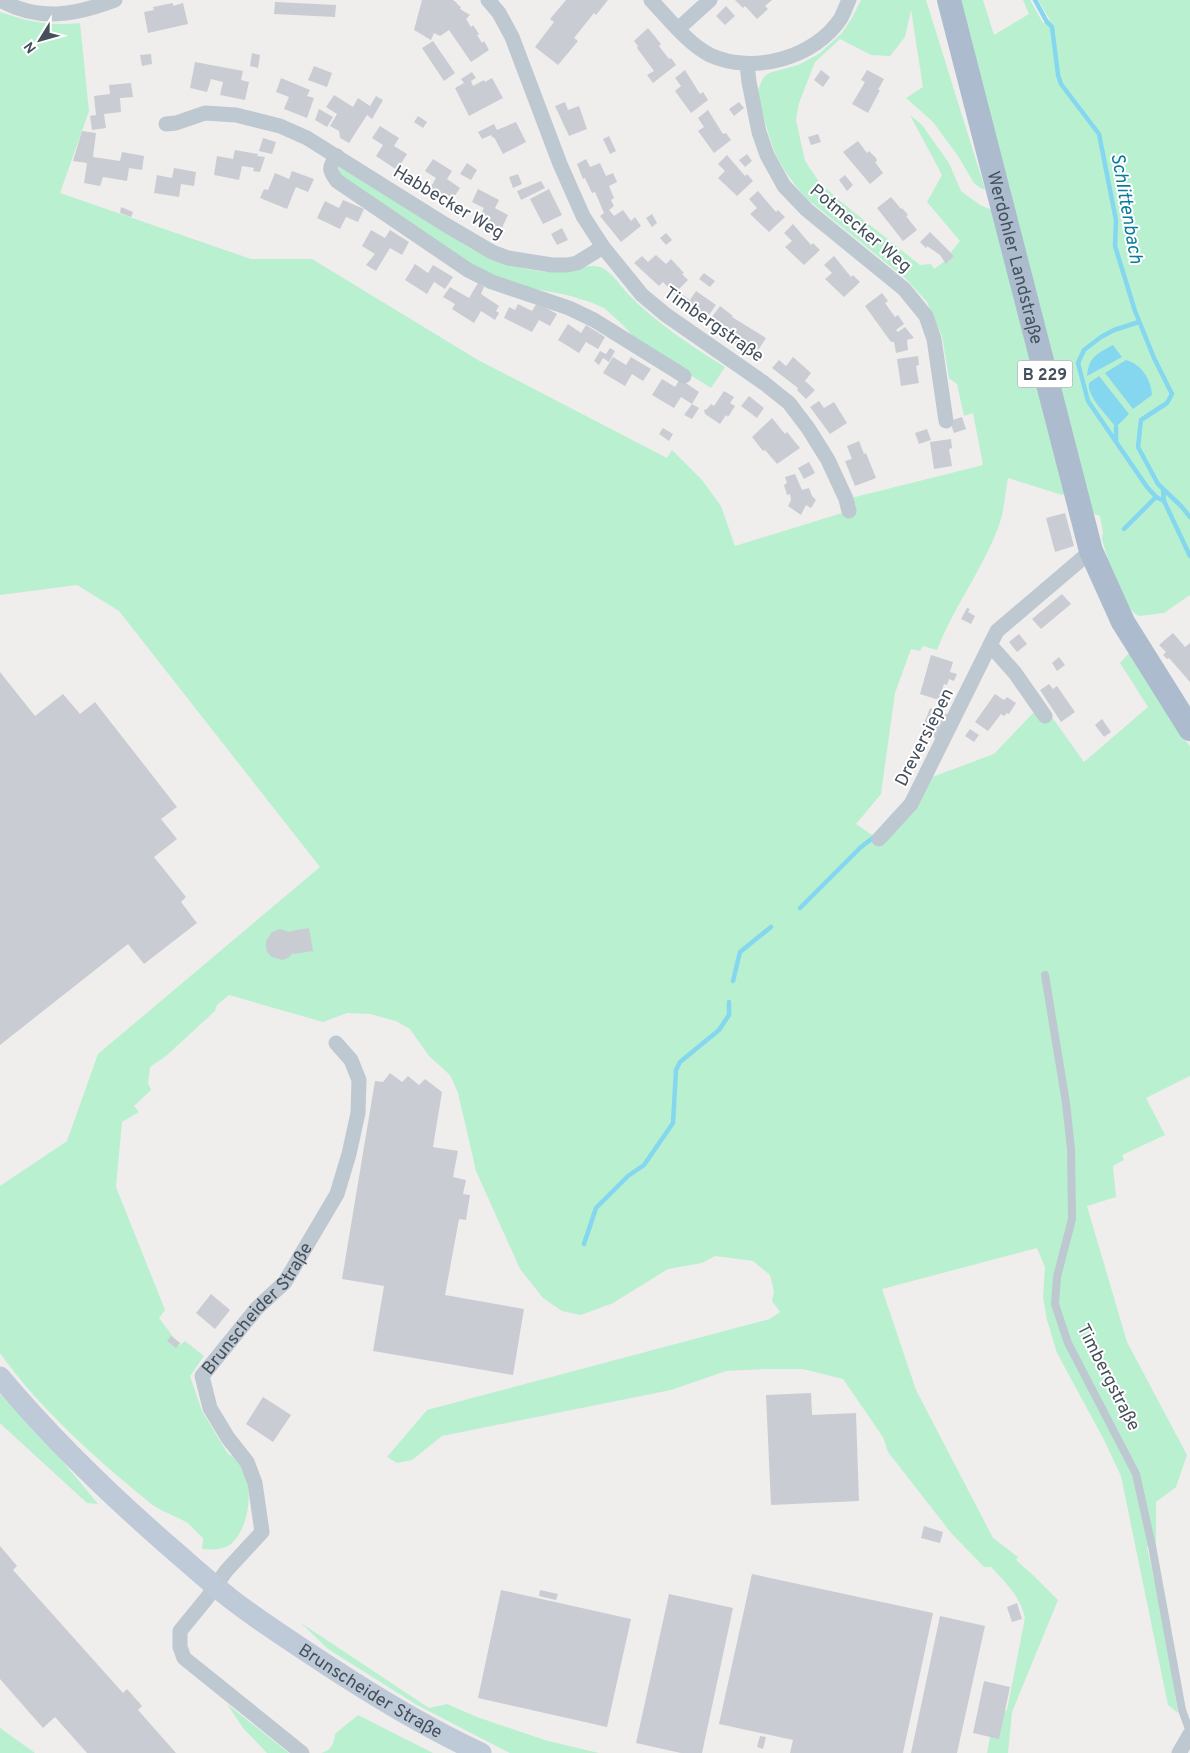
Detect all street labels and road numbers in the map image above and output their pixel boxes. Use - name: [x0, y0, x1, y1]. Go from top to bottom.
- street label: Habbecker Weg: [388, 161, 508, 246]
- street label: Werdohler Landstraße: [981, 169, 1047, 347]
- street label: Potmecker Weg: [804, 180, 916, 279]
- street label: Timbergstraße: [658, 282, 768, 368]
- road number: B 229: [1018, 360, 1072, 388]
- street label: Dreversiepen: [891, 685, 960, 791]
- street label: Brunscheider Straße: [197, 1239, 319, 1380]
- street label: Timbergstraße: [1071, 1320, 1145, 1435]
- street label: Brunscheider Straße: [293, 1639, 446, 1745]

